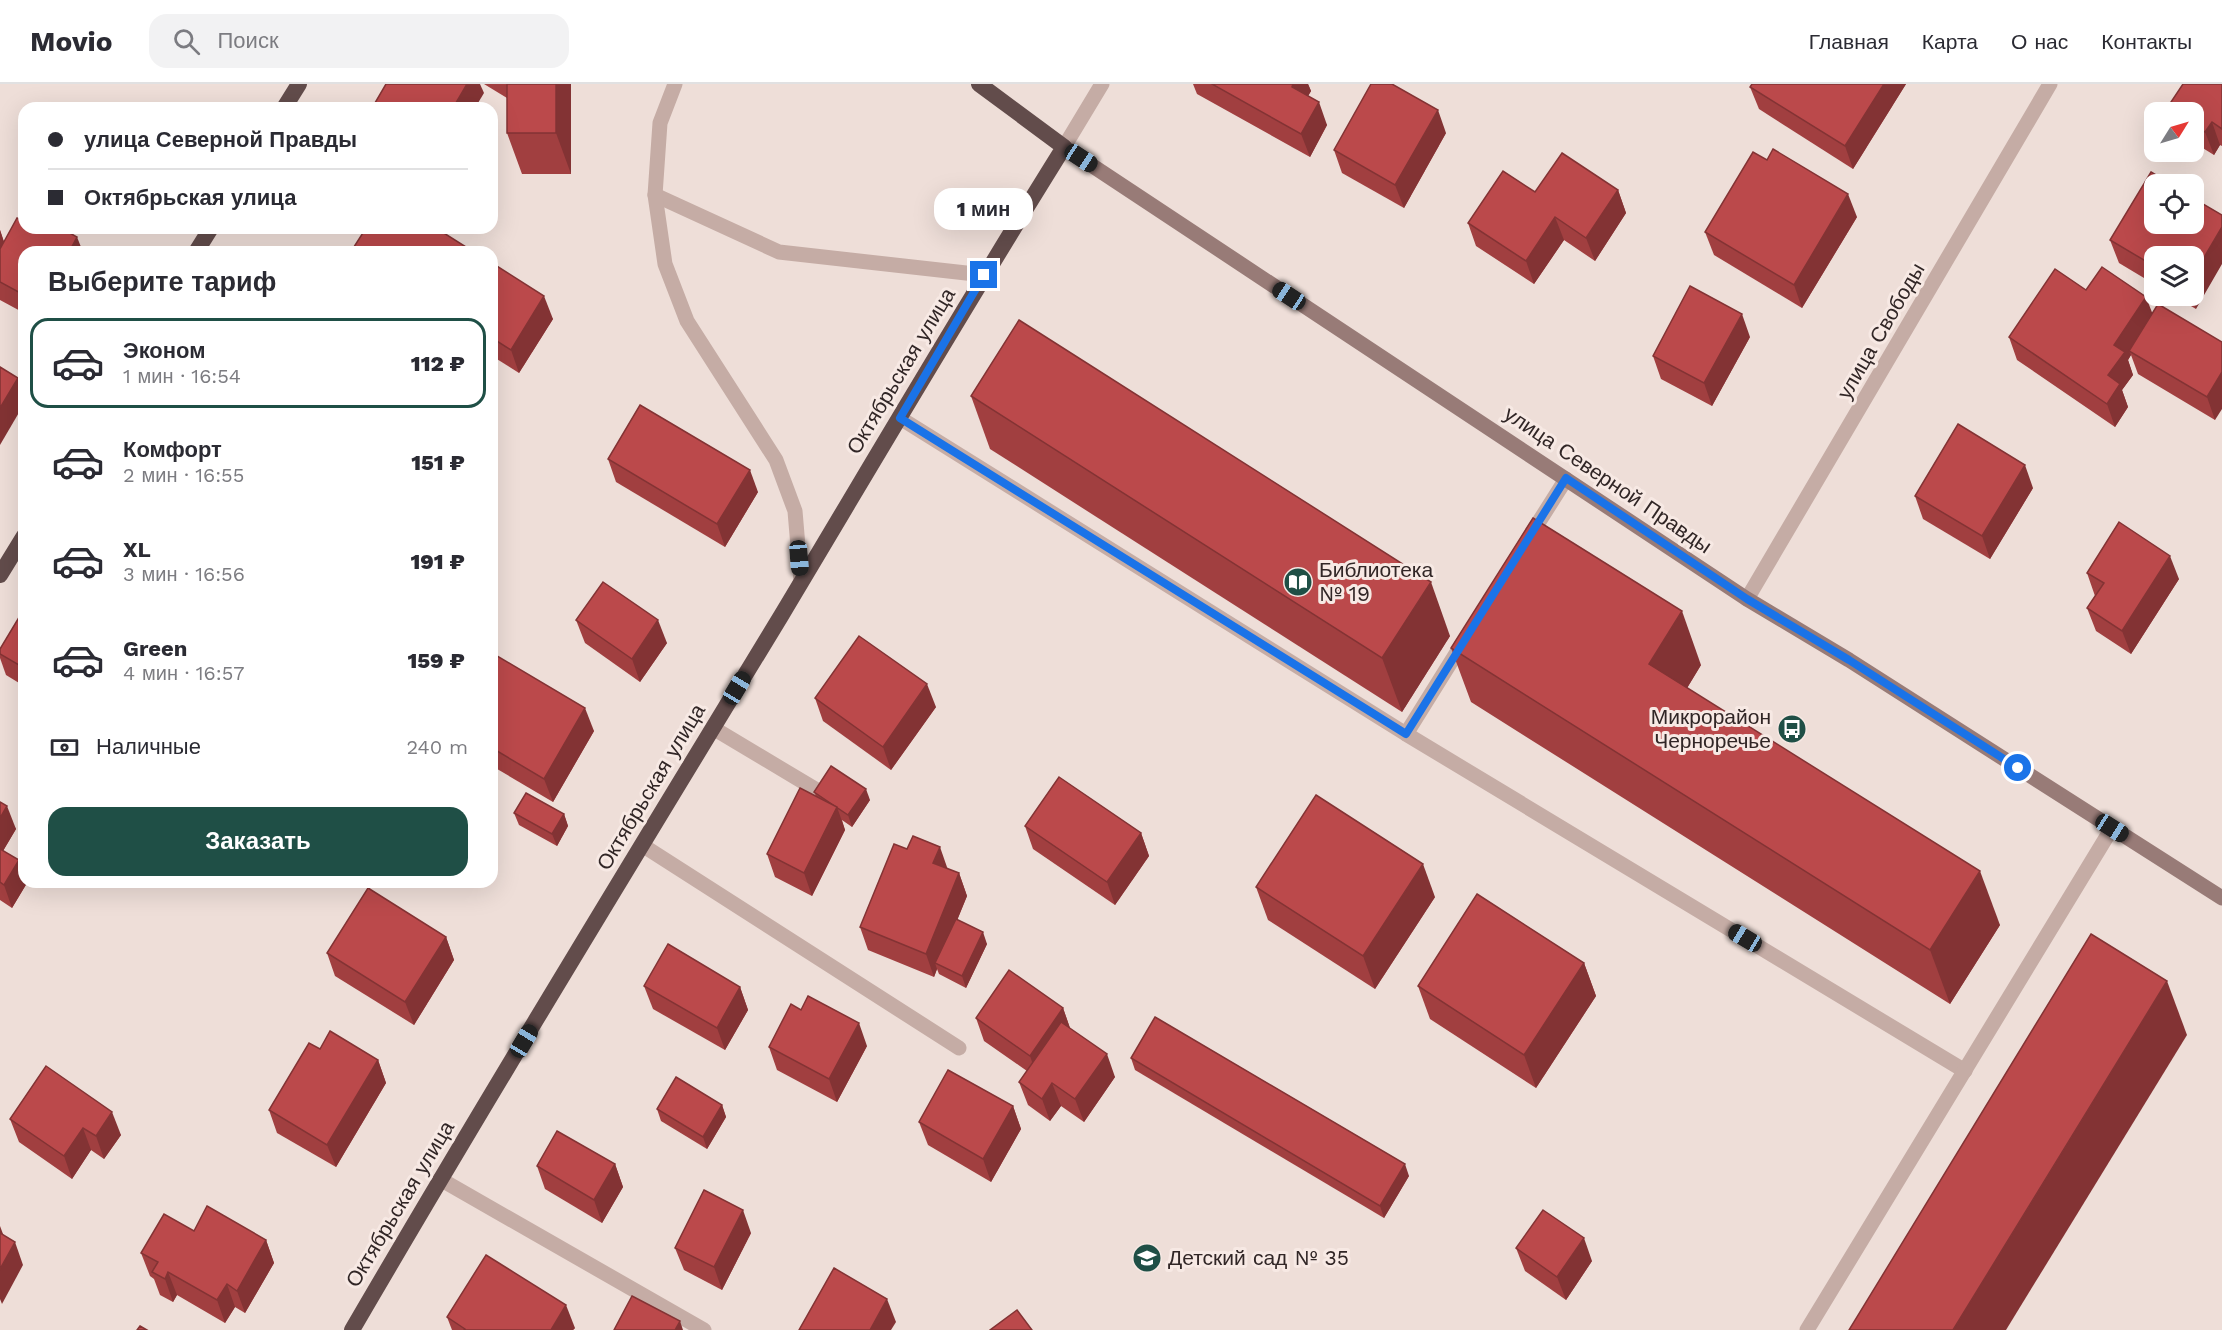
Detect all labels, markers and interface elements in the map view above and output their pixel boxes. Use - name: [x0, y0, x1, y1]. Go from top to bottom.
- search box: [149, 14, 569, 68]
- text: Movio: [30, 25, 113, 58]
- icon: search: [170, 25, 203, 58]
- text: Поиск: [218, 28, 279, 53]
- text: Главная: [1809, 29, 1889, 54]
- text: Карта: [1922, 29, 1978, 54]
- text: О нас: [2011, 29, 2068, 54]
- text: Контакты: [2101, 29, 2192, 54]
- north arrow: [2144, 102, 2204, 162]
- map controls: [2144, 102, 2204, 306]
- text: улица Северной Правды: [84, 127, 357, 152]
- car: [1061, 141, 1101, 175]
- button: locate: [2144, 174, 2204, 234]
- text: Октябрьская улица: [84, 185, 296, 210]
- callout: 1 мин: [934, 188, 1034, 230]
- text: 1 мин: [957, 197, 1010, 221]
- button: layers: [2144, 246, 2204, 306]
- street label: улица Свободы: [1831, 258, 1930, 403]
- route end: [970, 261, 997, 288]
- text: Выберите тариф: [48, 266, 276, 298]
- car: [1269, 279, 1309, 313]
- street label: Октябрьская улица: [841, 283, 960, 458]
- icon: car: [51, 336, 105, 390]
- text: Эконом: [123, 338, 206, 363]
- text: 112 ₽: [411, 351, 465, 376]
- text: 1 мин · 16:54: [123, 364, 241, 388]
- street label: улица Северной Правды: [1500, 401, 1717, 558]
- icon: car: [51, 435, 105, 489]
- text: Комфорт: [123, 437, 222, 462]
- text: 151 ₽: [411, 450, 465, 475]
- text: 2 мин · 16:55: [123, 463, 244, 487]
- icon: car: [51, 534, 105, 588]
- text: XL: [123, 537, 151, 562]
- car: [788, 539, 810, 577]
- text: 191 ₽: [411, 549, 465, 574]
- place label: Библиотека № 19: [1319, 557, 1434, 606]
- text: 3 мин · 16:56: [123, 562, 245, 586]
- library icon: Библиотека № 19: [1282, 566, 1314, 598]
- icon: car: [51, 633, 105, 687]
- text: Green: [123, 636, 187, 661]
- text: 159 ₽: [407, 648, 465, 673]
- text: 4 мин · 16:57: [123, 661, 245, 685]
- car: [720, 668, 754, 708]
- street label: Октябрьская улица: [591, 699, 710, 874]
- place label: Микрорайон Черноречье: [1651, 704, 1771, 753]
- bus stop icon: Микрорайон Черноречье: [1776, 713, 1808, 745]
- icon: cash: [48, 731, 81, 764]
- text: Наличные: [96, 734, 201, 759]
- text: 240 m: [406, 735, 468, 759]
- route start: [2004, 754, 2031, 781]
- button: Заказать: [48, 807, 468, 876]
- car: [2092, 811, 2132, 845]
- car: [1725, 921, 1765, 955]
- car: [507, 1021, 541, 1061]
- street label: Октябрьская улица: [340, 1116, 459, 1291]
- school or university icon: Детский сад № 35: [1131, 1242, 1163, 1274]
- place label: Детский сад № 35: [1168, 1245, 1349, 1270]

